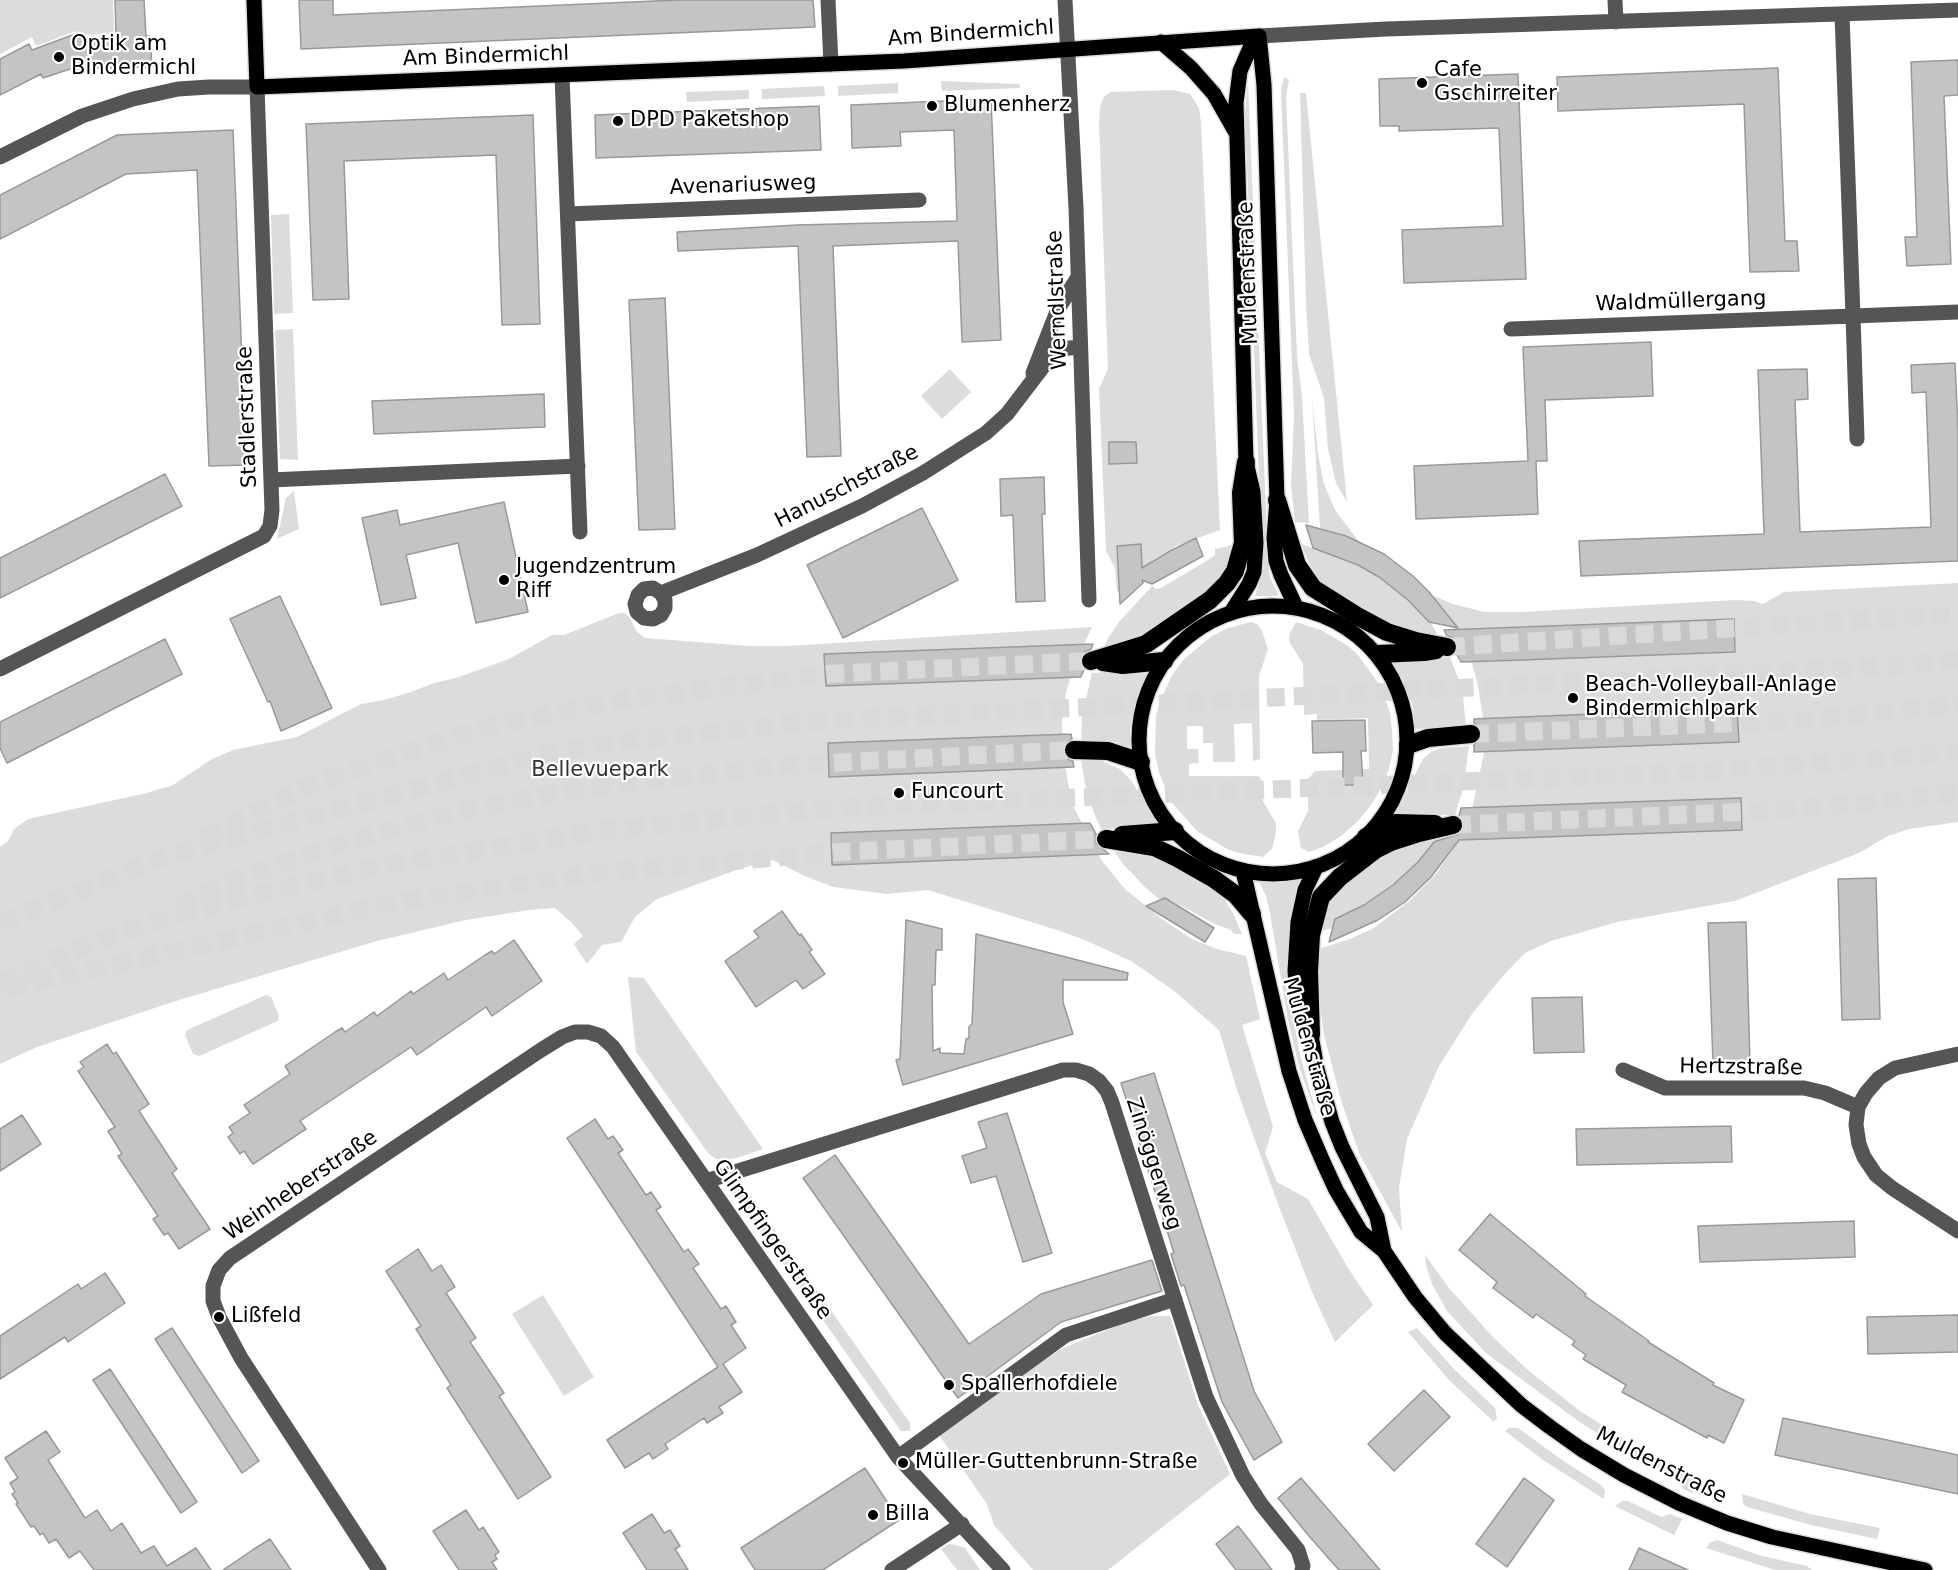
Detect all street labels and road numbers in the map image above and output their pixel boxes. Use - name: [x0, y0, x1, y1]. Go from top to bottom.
- street label: Am Bindermichl: [887, 16, 1055, 52]
- street label: Am Bindermichl: [402, 42, 570, 72]
- street label: Avenariusweg: [669, 171, 817, 201]
- street label: Muldenstraße: [1234, 201, 1264, 345]
- street label: Werndlstraße: [1043, 230, 1073, 370]
- street label: Waldmüllergang: [1595, 286, 1767, 318]
- street label: Stadlerstraße: [233, 346, 263, 488]
- street label: Hanuschstraße: [771, 440, 923, 534]
- street label: Muldenstraße: [1276, 974, 1340, 1120]
- street label: Hertzstraße: [1679, 1054, 1803, 1082]
- street label: Zinöggerweg: [1120, 1094, 1186, 1234]
- street label: Weinheberstraße: [220, 1125, 382, 1247]
- street label: Glimpfingerstraße: [707, 1155, 837, 1325]
- street label: Muldenstraße: [1591, 1422, 1731, 1510]

